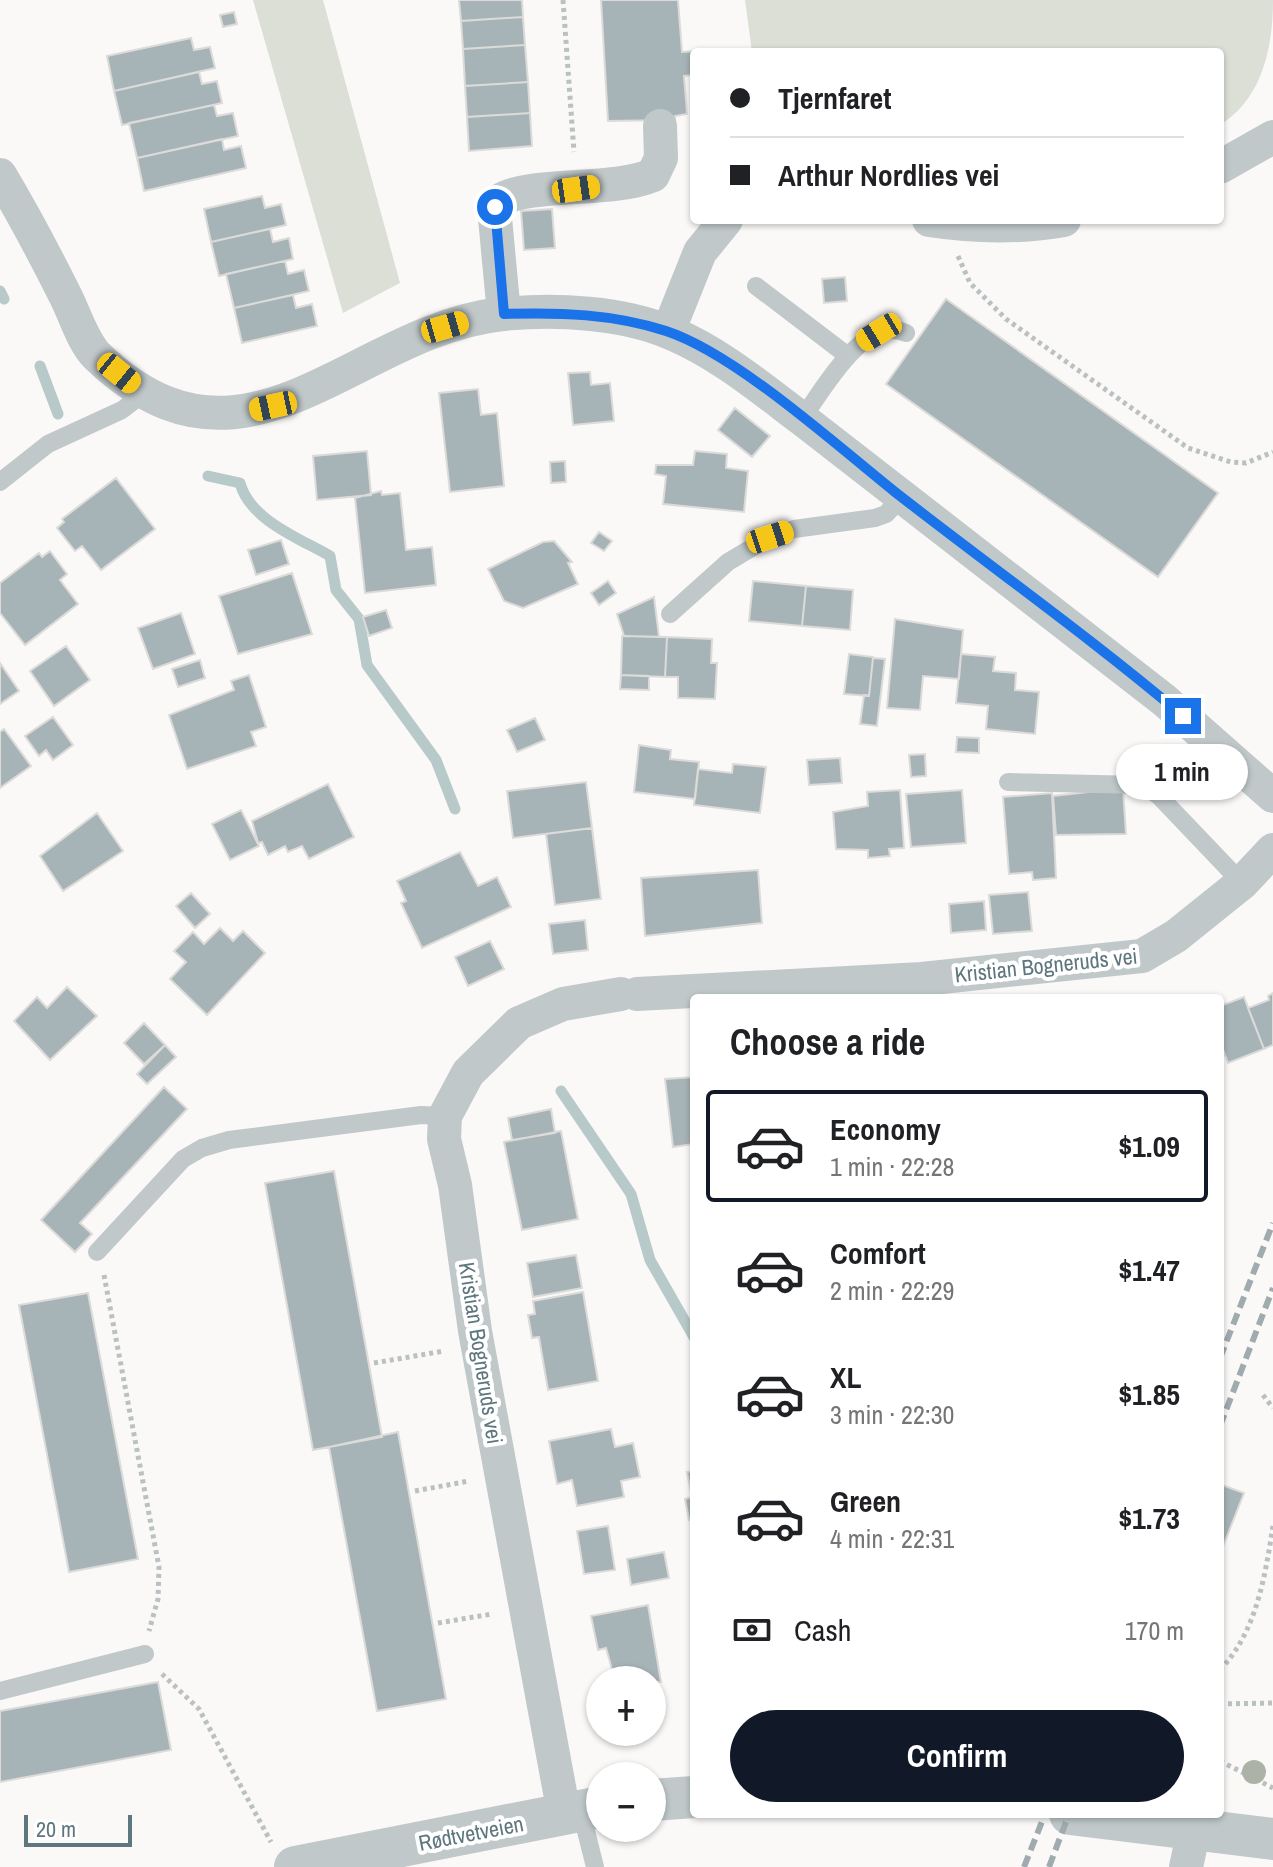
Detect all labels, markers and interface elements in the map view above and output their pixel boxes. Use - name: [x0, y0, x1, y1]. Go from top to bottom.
- text: Tjernfaret: [778, 78, 891, 118]
- text: Arthur Nordlies vei: [778, 155, 999, 195]
- car: [551, 174, 601, 204]
- route start: [477, 189, 513, 225]
- car: [419, 309, 471, 345]
- car: [852, 309, 906, 355]
- car: [93, 349, 145, 397]
- car: [247, 389, 299, 423]
- car: [743, 518, 797, 556]
- route end: [1165, 698, 1201, 734]
- callout: 1 min: [1117, 744, 1249, 800]
- text: 1 min: [1154, 754, 1210, 789]
- street label: Kristian Bogneruds vei: [953, 940, 1139, 990]
- text: Choose a ride: [730, 1018, 925, 1066]
- text: Economy: [830, 1109, 941, 1149]
- icon: car: [734, 1110, 806, 1182]
- text: $1.09: [1118, 1126, 1180, 1166]
- text: 1 min · 22:28: [830, 1149, 954, 1184]
- text: Comfort: [830, 1233, 926, 1273]
- icon: car: [734, 1234, 806, 1306]
- text: $1.47: [1118, 1250, 1180, 1290]
- street label: Kristian Bogneruds vei: [452, 1260, 510, 1446]
- text: 2 min · 22:29: [830, 1273, 954, 1308]
- text: XL: [830, 1357, 861, 1397]
- icon: car: [734, 1358, 806, 1430]
- text: $1.85: [1118, 1374, 1180, 1414]
- text: 3 min · 22:30: [830, 1397, 954, 1432]
- text: Green: [830, 1481, 901, 1521]
- icon: car: [734, 1482, 806, 1554]
- text: $1.73: [1118, 1498, 1180, 1538]
- text: 4 min · 22:31: [830, 1521, 954, 1556]
- icon: cash: [730, 1608, 774, 1652]
- text: Cash: [794, 1610, 851, 1650]
- text: 170 m: [1125, 1613, 1184, 1648]
- map controls: [586, 1666, 666, 1842]
- button: +: [586, 1666, 666, 1746]
- button: Confirm: [730, 1710, 1184, 1802]
- button: −: [586, 1762, 666, 1842]
- street label: Rødtvetveien: [416, 1808, 526, 1858]
- scale bar: [24, 1811, 132, 1847]
- text: 20 m: [36, 1814, 76, 1844]

